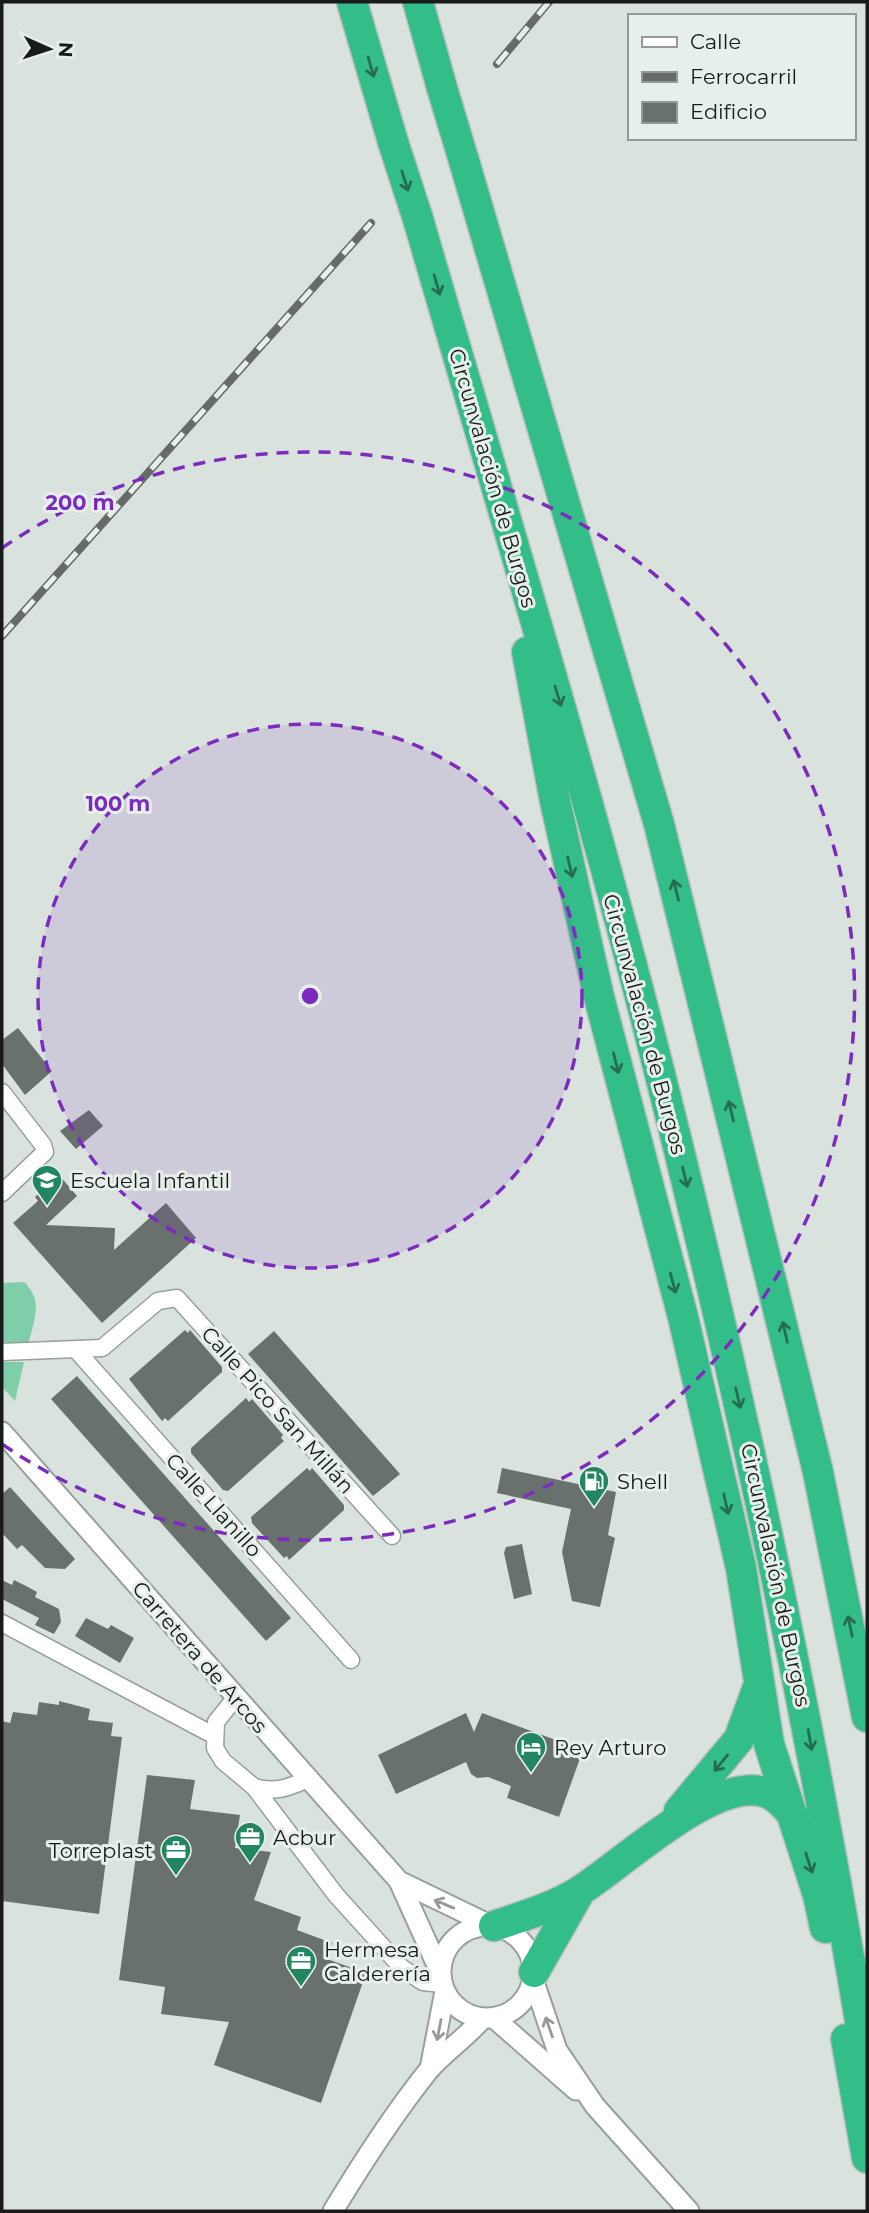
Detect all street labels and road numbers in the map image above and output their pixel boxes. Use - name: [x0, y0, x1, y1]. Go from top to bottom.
- street label: Circunvalación de Burgos: [444, 345, 542, 611]
- street label: Circunvalación de Burgos: [598, 891, 692, 1157]
- street label: Calle Pico San Millán: [196, 1321, 360, 1499]
- street label: Circunvalación de Burgos: [736, 1441, 816, 1709]
- street label: Calle Llanillo: [161, 1448, 267, 1562]
- street label: Carretera de Arcos: [127, 1576, 273, 1738]

